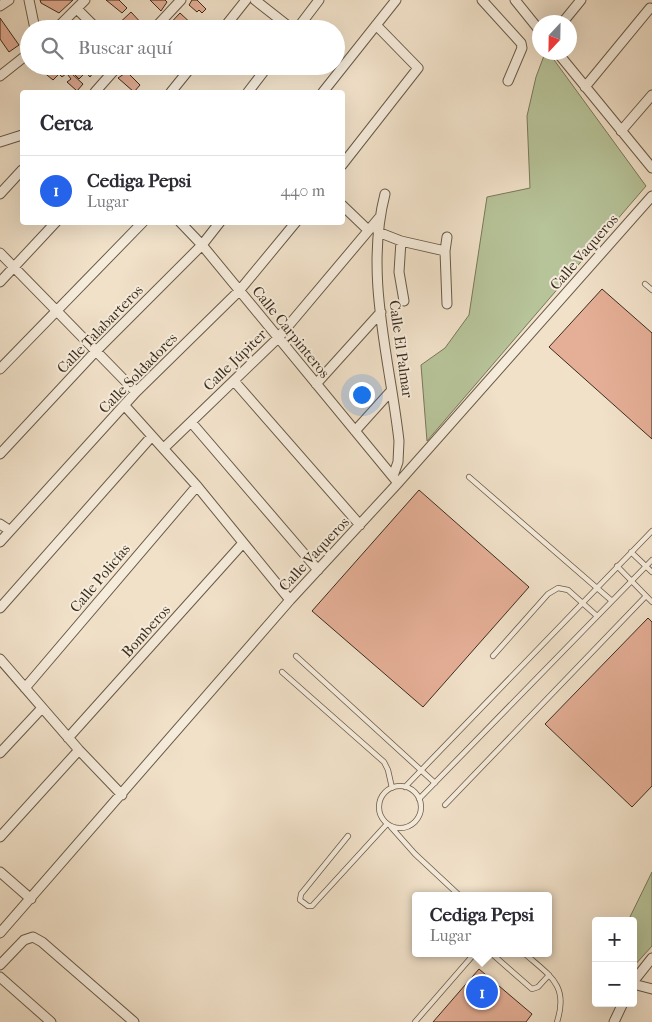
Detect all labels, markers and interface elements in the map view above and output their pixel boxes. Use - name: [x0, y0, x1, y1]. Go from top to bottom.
- north arrow: [532, 15, 577, 60]
- search box: [20, 20, 345, 75]
- icon: search: [38, 34, 66, 62]
- text: Buscar aquí: [78, 37, 172, 59]
- text: Cerca: [40, 111, 92, 135]
- text: Cediga Pepsi: [87, 170, 191, 192]
- text: 1: [53, 181, 59, 200]
- text: 440 m: [280, 181, 325, 200]
- text: Lugar: [87, 192, 128, 211]
- street label: Calle Vaqueros: [546, 210, 622, 294]
- street label: Calle Talabarteros: [53, 281, 147, 377]
- street label: Calle Carpinteros: [248, 282, 334, 382]
- street label: Calle El Palmar: [385, 299, 417, 399]
- street label: Calle Júpiter: [200, 325, 271, 395]
- street label: Calle Soldadores: [95, 329, 181, 417]
- your location: [349, 382, 375, 408]
- street label: Calle Vaqueros: [275, 513, 353, 595]
- street label: Calle Policías: [66, 540, 134, 616]
- street label: Bomberos: [118, 601, 175, 661]
- popup: [412, 892, 552, 957]
- text: Cediga Pepsi: [430, 904, 534, 926]
- map controls: [592, 917, 637, 1007]
- button: +: [592, 917, 637, 962]
- text: Lugar: [430, 926, 471, 945]
- button: −: [592, 962, 637, 1007]
- pin: 1: [466, 973, 498, 1011]

